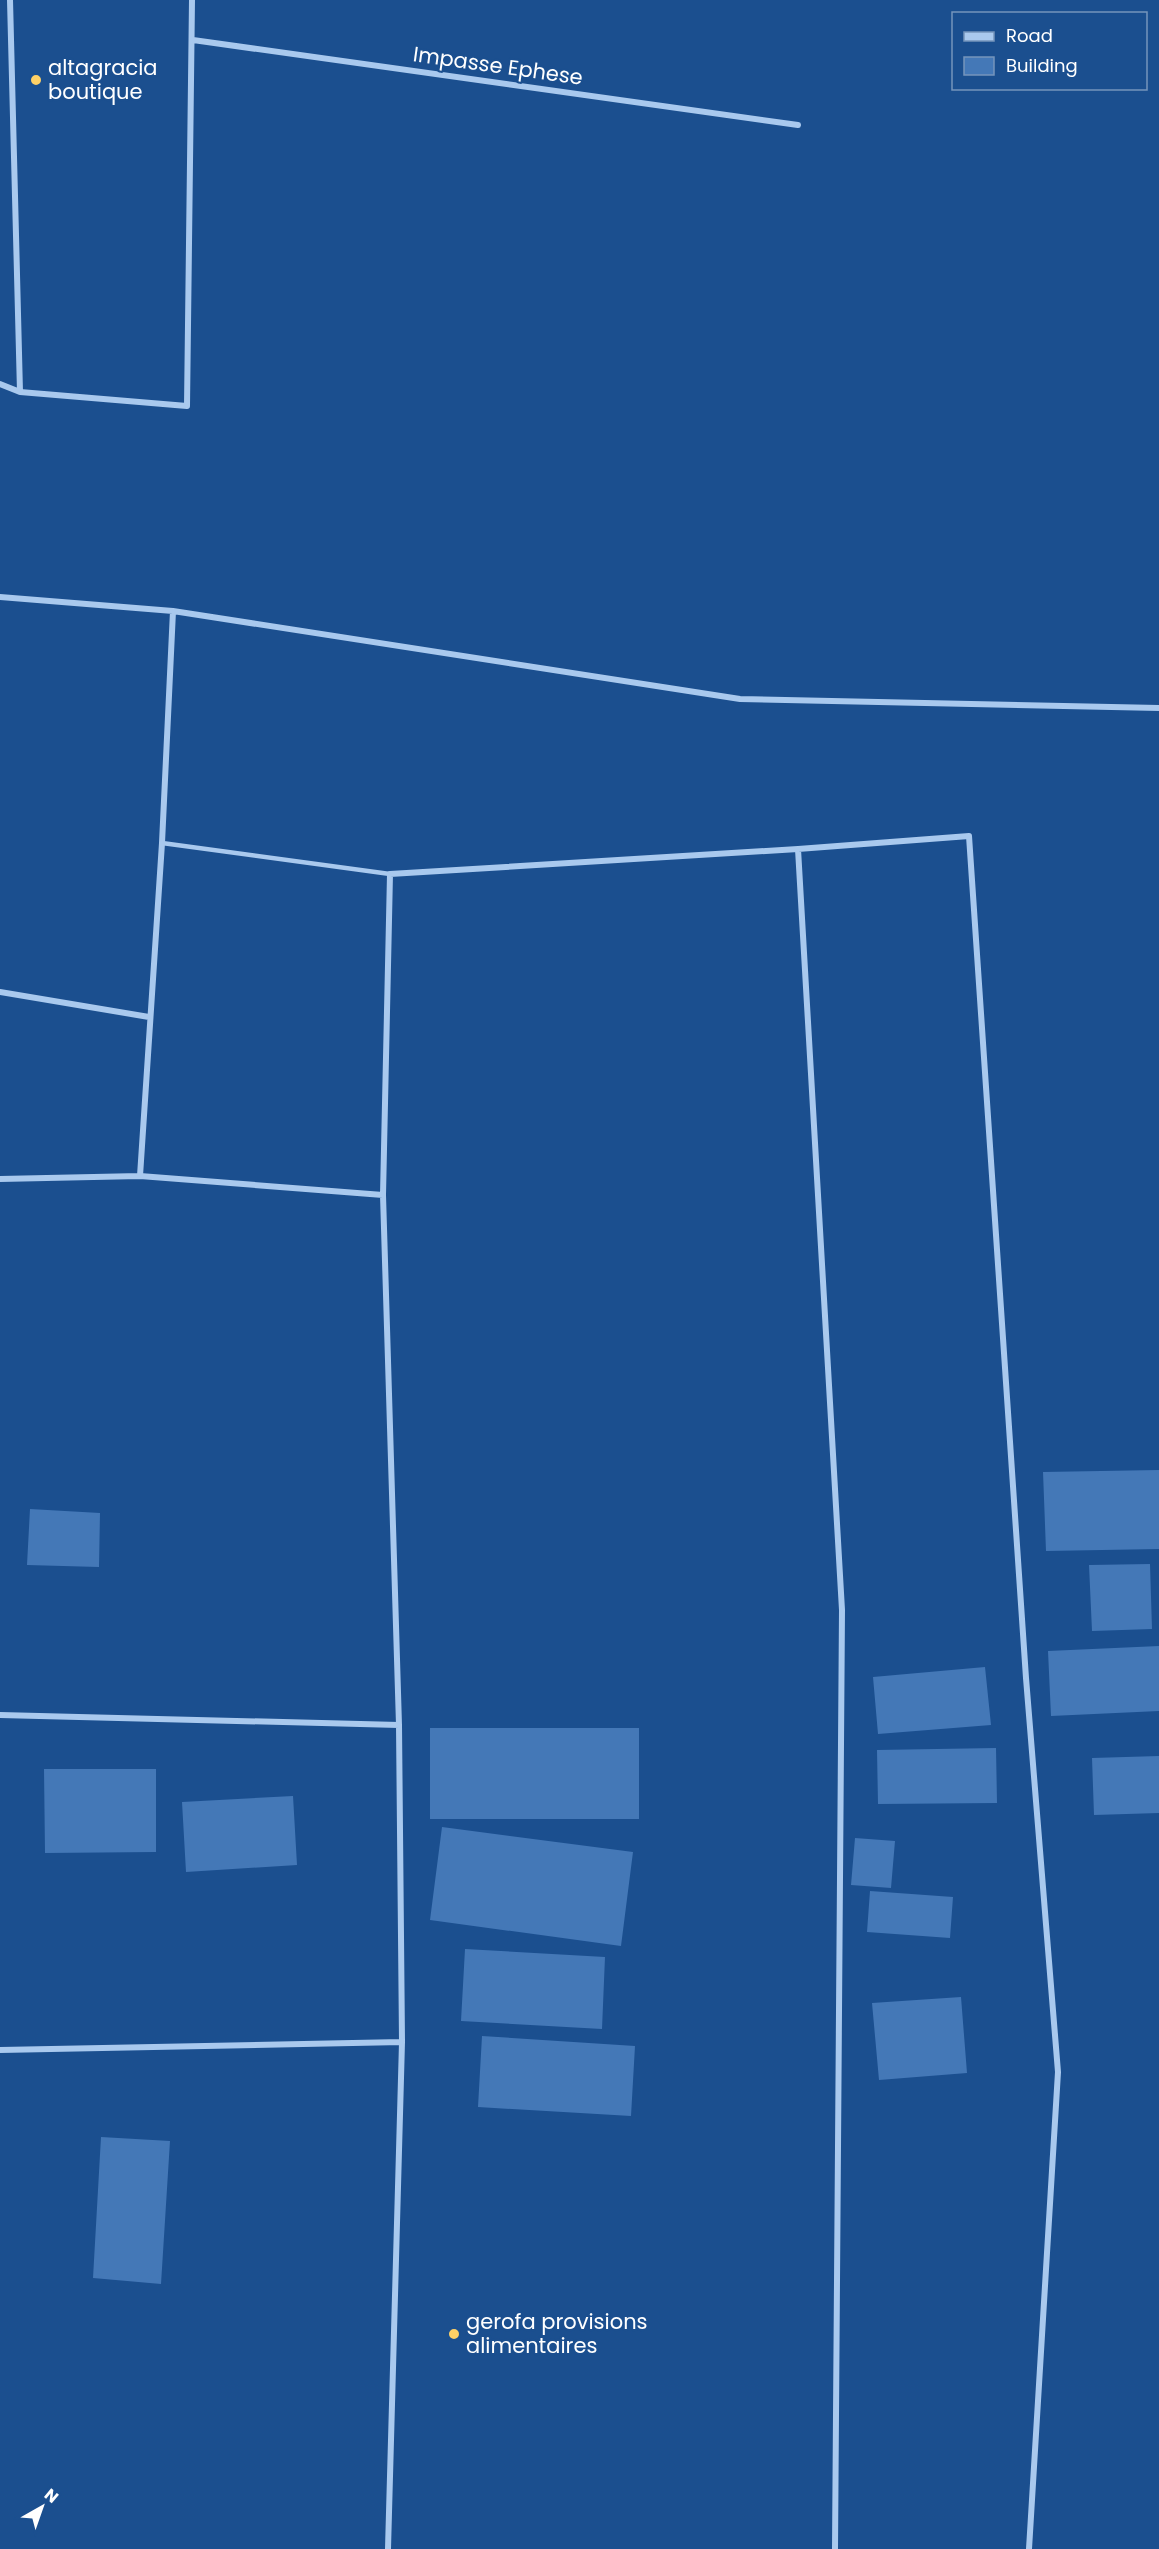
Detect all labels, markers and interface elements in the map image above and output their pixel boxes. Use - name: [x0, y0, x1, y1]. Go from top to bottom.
- legend: [952, 12, 1147, 90]
- text: Road: [1006, 23, 1053, 48]
- street label: Impasse Ephese: [411, 39, 585, 92]
- place label: altagracia boutique: [48, 53, 158, 106]
- text: Building: [1006, 53, 1078, 78]
- marker: altagracia boutique: [29, 73, 43, 87]
- place label: gerofa provisions alimentaires: [466, 2307, 648, 2360]
- marker: gerofa provisions alimentaires: [447, 2327, 461, 2341]
- north arrow: [12, 2477, 72, 2537]
- text: N: [39, 2483, 63, 2509]

